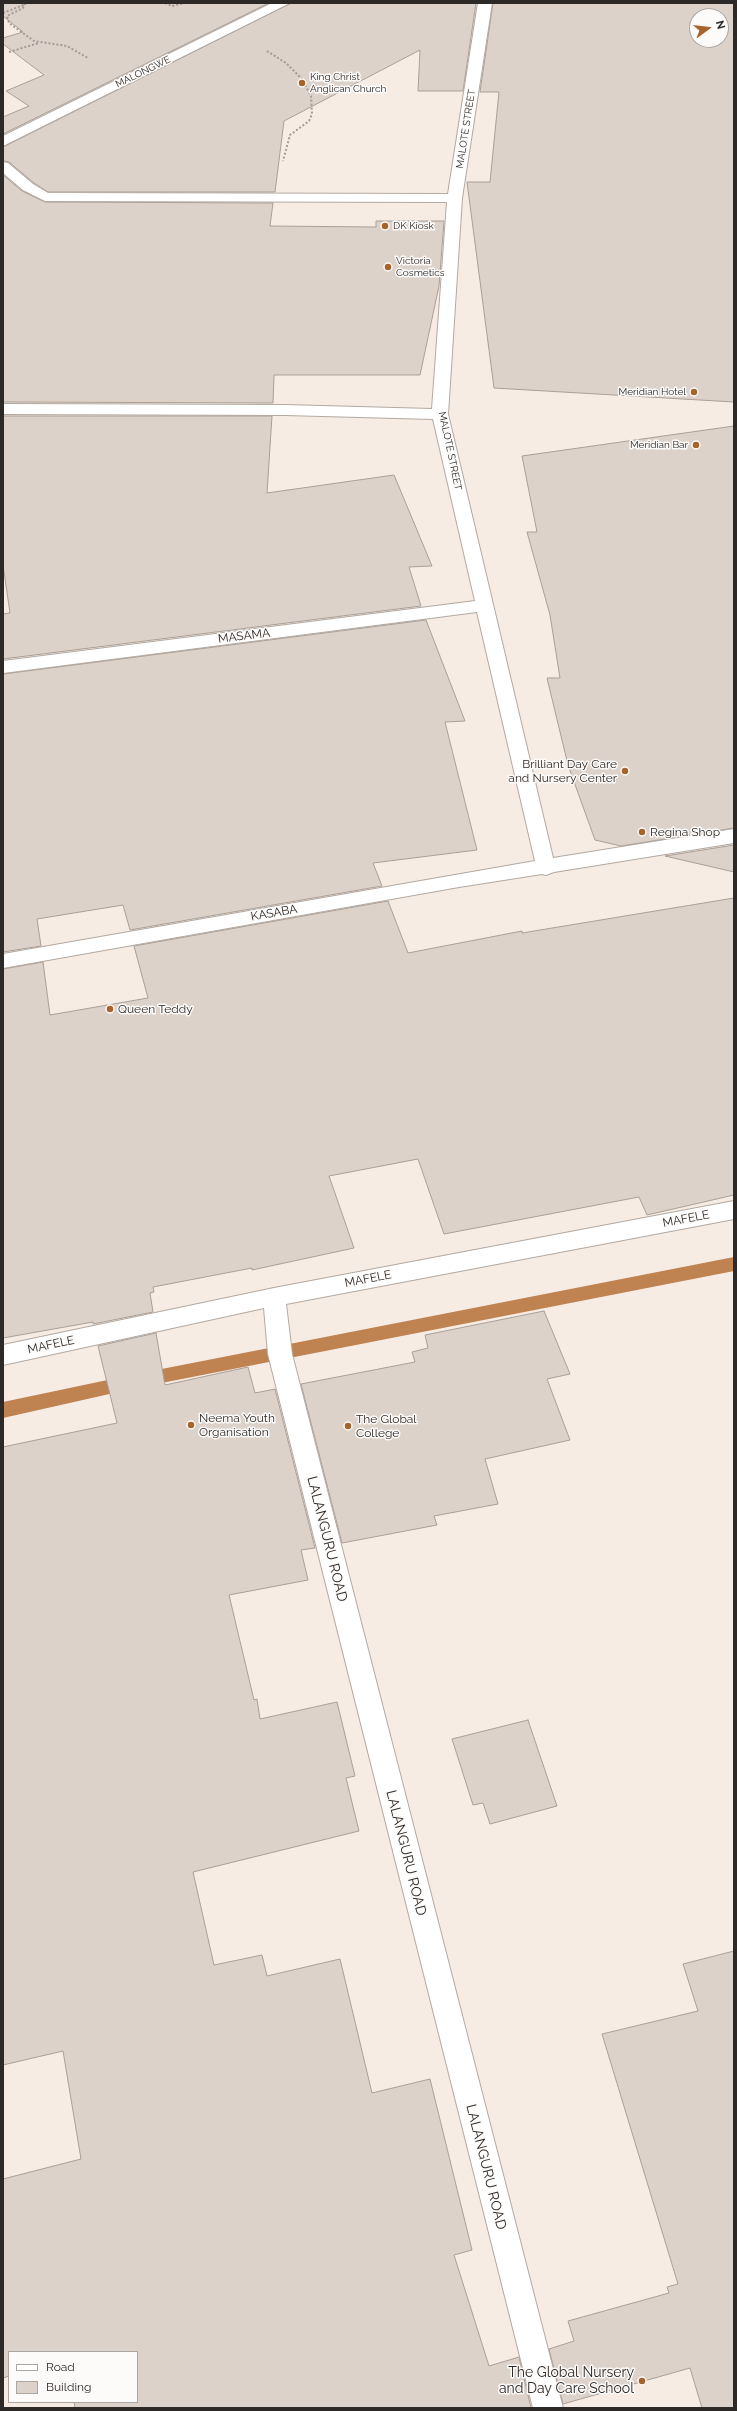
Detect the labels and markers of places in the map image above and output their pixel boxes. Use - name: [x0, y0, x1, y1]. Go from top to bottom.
- place label: King Christ Anglican Church: [310, 71, 386, 94]
- marker: King Christ Anglican Church: [297, 78, 307, 88]
- place label: DK Kiosk: [393, 220, 434, 232]
- marker: DK Kiosk: [380, 221, 390, 231]
- place label: Victoria Cosmetics: [396, 255, 445, 278]
- marker: Victoria Cosmetics: [383, 262, 393, 272]
- place label: Meridian Hotel: [619, 386, 686, 398]
- marker: Meridian Hotel: [689, 387, 699, 397]
- place label: Meridian Bar: [630, 439, 688, 451]
- marker: Meridian Bar: [691, 440, 701, 450]
- place label: Brilliant Day Care and Nursery Center: [508, 757, 617, 785]
- marker: Brilliant Day Care and Nursery Center: [620, 766, 630, 776]
- place label: Regina Shop: [650, 825, 720, 839]
- marker: Regina Shop: [637, 827, 647, 837]
- place label: Queen Teddy: [118, 1002, 193, 1016]
- marker: Queen Teddy: [105, 1004, 115, 1014]
- place label: Neema Youth Organisation: [199, 1411, 275, 1439]
- place label: The Global College: [356, 1412, 417, 1440]
- marker: Neema Youth Organisation: [186, 1420, 196, 1430]
- marker: The Global College: [343, 1421, 353, 1431]
- place label: The Global Nursery and Day Care School: [499, 2365, 634, 2398]
- marker: The Global Nursery and Day Care School: [637, 2376, 647, 2386]

